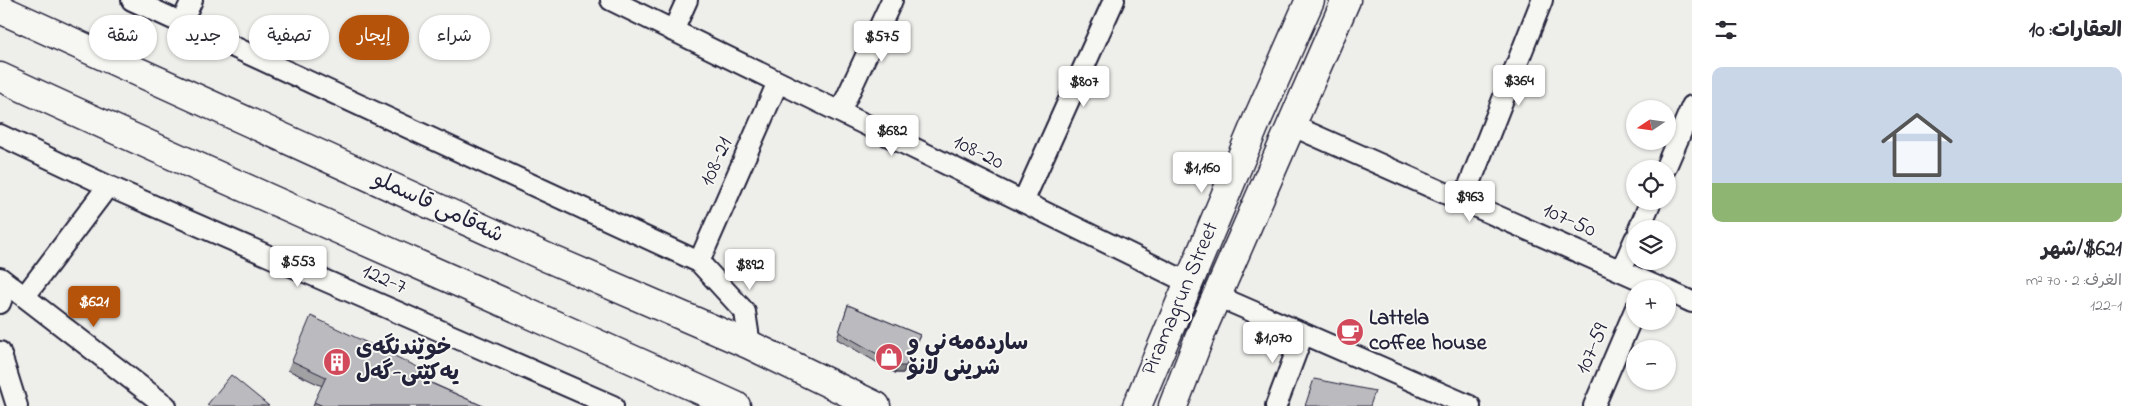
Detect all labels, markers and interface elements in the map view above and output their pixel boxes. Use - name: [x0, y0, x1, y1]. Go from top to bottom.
- chip: شقة: [89, 15, 157, 60]
- chip: جديد: [167, 15, 239, 60]
- chip: تصفية: [249, 15, 329, 60]
- chip: إيجار: [339, 15, 409, 60]
- chip: شراء: [419, 15, 490, 60]
- icon: filters: [1712, 16, 1740, 44]
- text: العقارات: 10: [2029, 16, 2122, 46]
- pin: $575: [852, 20, 912, 63]
- text: $575: [865, 25, 899, 49]
- pin: $364: [1489, 64, 1549, 107]
- pin: $807: [1054, 66, 1114, 108]
- text: $364: [1504, 69, 1534, 93]
- text: $807: [1069, 70, 1099, 94]
- north arrow: [1626, 100, 1676, 150]
- map controls: [1626, 100, 1676, 390]
- icon: home: [1872, 100, 1962, 190]
- pin: $682: [862, 114, 922, 157]
- text: $682: [877, 119, 907, 143]
- street label: 108-20: [947, 127, 1009, 179]
- street label: 108-21: [692, 132, 742, 192]
- pin: $1,160: [1161, 152, 1243, 194]
- text: $1,160: [1184, 156, 1220, 180]
- button: locate: [1626, 160, 1676, 210]
- street label: شەقامی قاسملو: [367, 163, 508, 252]
- pin: $963: [1440, 180, 1500, 223]
- text: $963: [1456, 185, 1484, 209]
- street label: 107-50: [1537, 195, 1601, 247]
- street label: Piramagrun Street: [1134, 217, 1229, 381]
- button: layers: [1626, 220, 1676, 270]
- text: $621/شهر: [2042, 235, 2122, 265]
- pin: $553: [268, 246, 328, 288]
- pin: $892: [720, 248, 780, 291]
- text: $553: [281, 250, 315, 274]
- text: $892: [736, 253, 764, 277]
- street label: 122-7: [356, 256, 412, 304]
- text: الغرف: 2 · 70 m²: [2026, 269, 2122, 293]
- button: +: [1626, 280, 1676, 330]
- pin: $621: [64, 286, 124, 328]
- text: $621: [79, 290, 109, 314]
- text: 122-1: [2090, 294, 2122, 318]
- place label: Lattela coffee house: [1369, 303, 1488, 360]
- cafe icon: Lattela coffee house: [1335, 317, 1365, 347]
- street label: 107-59: [1568, 318, 1618, 380]
- pin: $1,070: [1232, 322, 1314, 364]
- text: $1,070: [1254, 326, 1292, 350]
- place label: ساردەمەنی و شرینی لانۆ: [906, 328, 1028, 385]
- place label: خوێندنگەی یەکێتی-گەل: [356, 333, 459, 390]
- button: −: [1626, 340, 1676, 390]
- shop icon: ساردەمەنی و شرینی لانۆ: [874, 342, 904, 372]
- building icon: خوێندنگەی یەکێتی-گەل: [322, 347, 352, 377]

